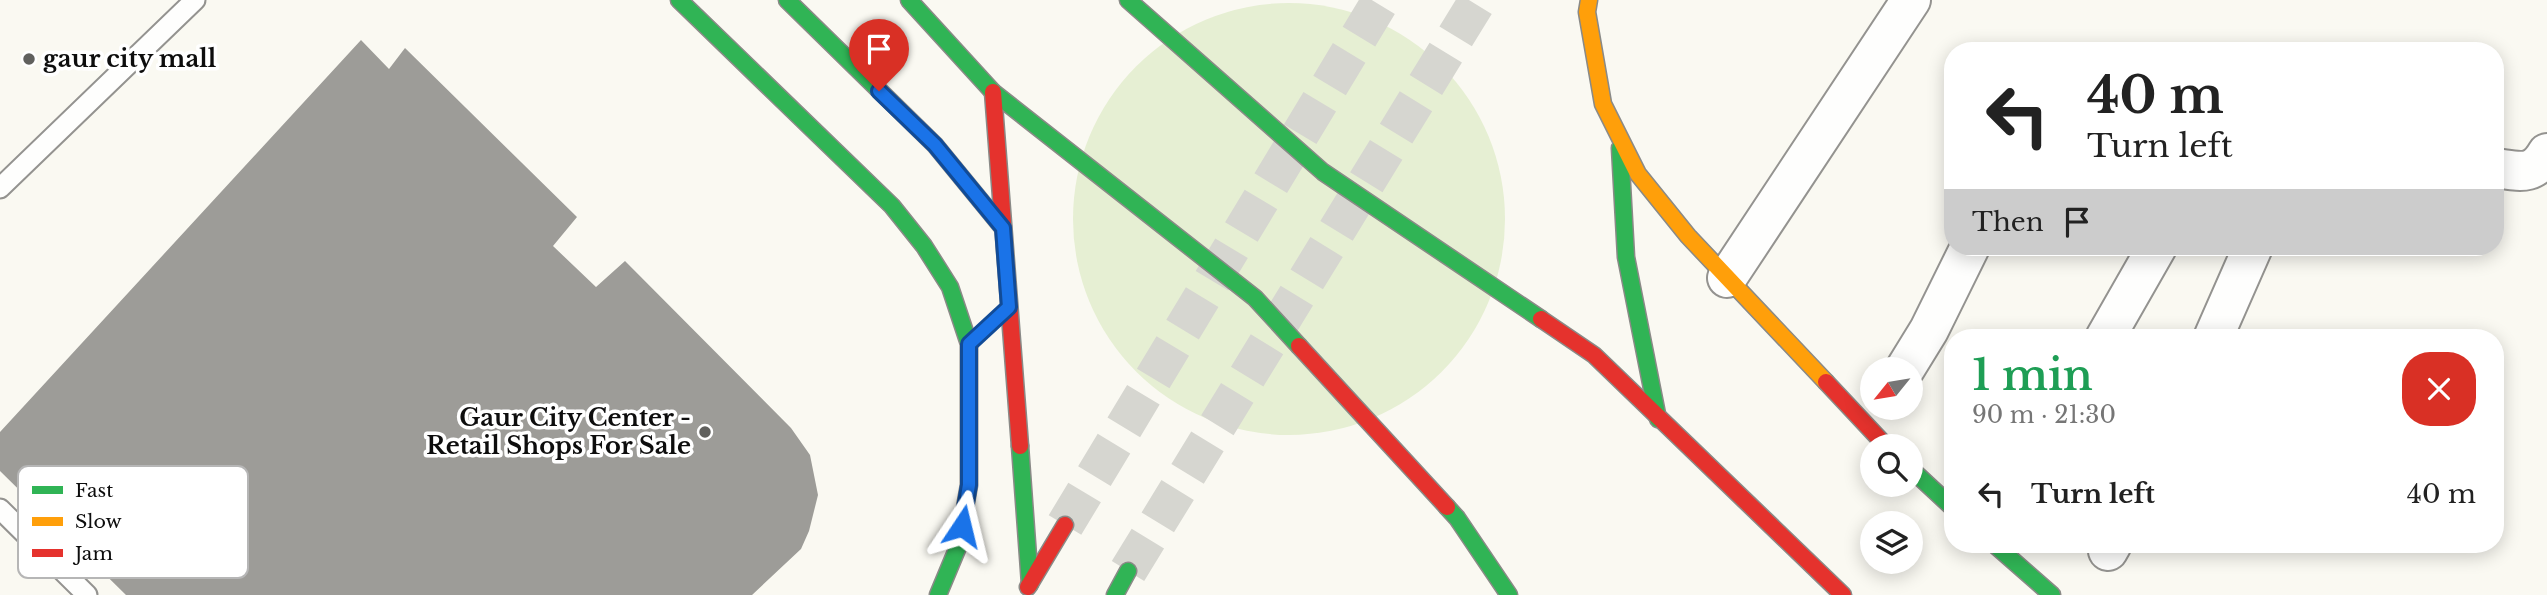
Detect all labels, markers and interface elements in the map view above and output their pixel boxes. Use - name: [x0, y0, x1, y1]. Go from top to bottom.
- pin: [849, 19, 909, 91]
- icon: arrive: [860, 30, 898, 68]
- place label: gaur city mall: [43, 44, 217, 73]
- marker: gaur city mall: [21, 51, 37, 67]
- text: 40 m: [2087, 65, 2224, 126]
- icon: left: [1972, 70, 2063, 161]
- text: Turn left: [2087, 126, 2233, 166]
- icon: arrive: [2058, 203, 2096, 241]
- text: Then: [1972, 206, 2044, 238]
- text: 1 min: [1972, 349, 2093, 401]
- button: close: [2402, 352, 2476, 426]
- north arrow: [1860, 357, 1923, 420]
- map controls: [1860, 357, 1923, 574]
- text: 90 m · 21:30: [1972, 401, 2116, 429]
- place label: Gaur City Center - Retail Shops For Sale: [426, 403, 691, 460]
- marker: Gaur City Center - Retail Shops For Sale: [697, 424, 713, 440]
- button: search: [1860, 434, 1923, 497]
- legend: [18, 466, 248, 578]
- icon: left: [1972, 475, 2010, 513]
- text: Turn left: [2031, 478, 2155, 510]
- text: 40 m: [2407, 478, 2476, 510]
- text: Fast: [75, 479, 114, 502]
- position arrow: [925, 489, 999, 563]
- text: Slow: [75, 510, 122, 533]
- button: layers: [1860, 511, 1923, 574]
- text: Jam: [72, 542, 113, 565]

